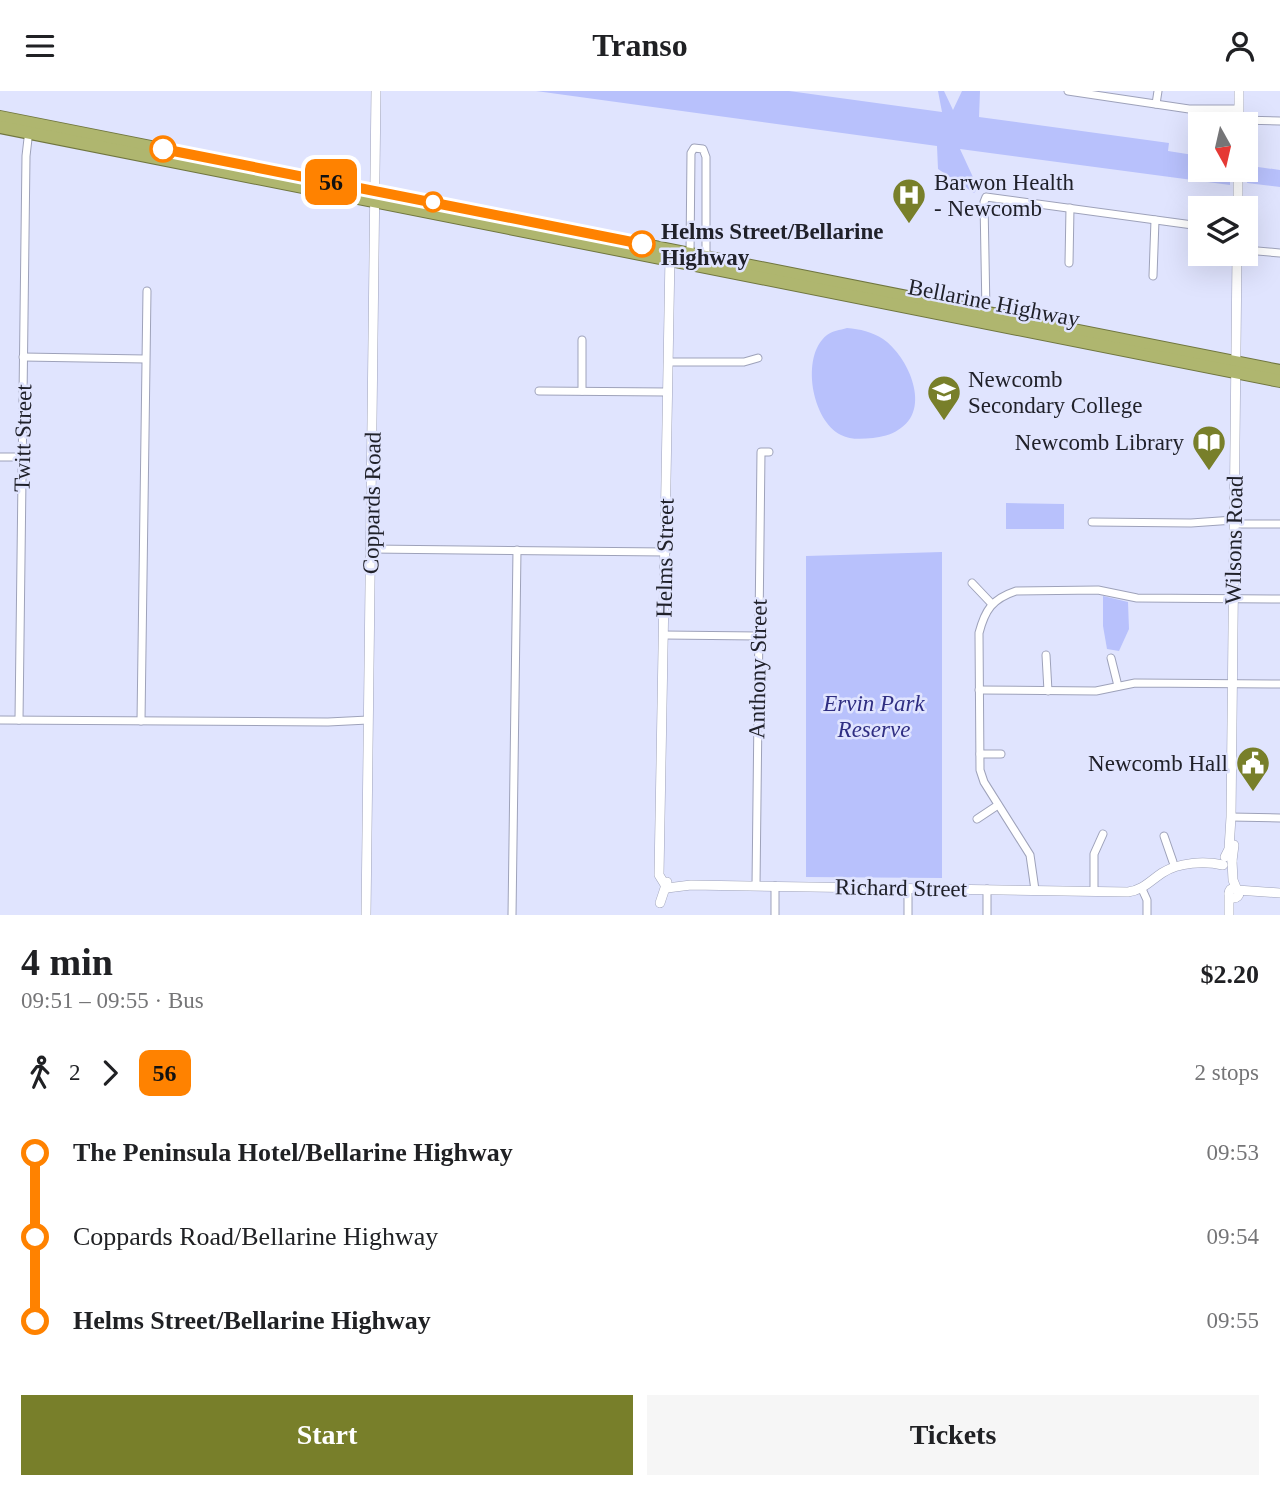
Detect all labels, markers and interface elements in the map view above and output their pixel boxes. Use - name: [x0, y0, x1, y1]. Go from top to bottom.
- icon: menu: [21, 27, 59, 65]
- text: Transo: [592, 27, 688, 63]
- icon: person: [1221, 27, 1259, 65]
- north arrow: [1188, 112, 1258, 182]
- map controls: [1188, 112, 1258, 266]
- unlabelled marker: [150, 136, 176, 162]
- line badge: 56: [300, 159, 362, 205]
- text: 56: [319, 169, 343, 195]
- place label: Barwon Health - Newcomb: [934, 170, 1074, 221]
- hospital icon: Barwon Health - Newcomb: [890, 176, 928, 225]
- unlabelled marker: [423, 192, 443, 212]
- button: layers: [1188, 196, 1258, 266]
- place label: Helms Street/Bellarine Highway: [661, 219, 884, 270]
- marker: Helms Street/Bellarine Highway: [629, 231, 655, 257]
- street label: Bellarine Highway: [906, 274, 1082, 332]
- place label: Newcomb Secondary College: [968, 367, 1142, 418]
- school or university icon: Newcomb Secondary College: [925, 373, 963, 422]
- street label: Twitt Street: [10, 383, 36, 492]
- library icon: Newcomb Library: [1190, 423, 1228, 472]
- place label: Newcomb Library: [1015, 430, 1184, 455]
- street label: Coppards Road: [358, 431, 386, 574]
- street label: Wilsons Road: [1220, 475, 1248, 605]
- street label: Helms Street: [651, 497, 679, 618]
- street label: Anthony Street: [744, 598, 772, 739]
- park label: Ervin Park Reserve: [822, 691, 926, 742]
- public building icon: Newcomb Hall: [1234, 744, 1272, 793]
- place label: Newcomb Hall: [1088, 751, 1228, 776]
- street label: Richard Street: [835, 874, 968, 902]
- text: 4 min: [21, 941, 113, 983]
- text: $2.20: [1201, 960, 1259, 989]
- text: 09:51 – 09:55 · Bus: [21, 988, 204, 1013]
- icon: walk: [21, 1054, 59, 1092]
- icon: forward: [91, 1054, 129, 1092]
- text: 2: [69, 1060, 81, 1085]
- text: 56: [153, 1060, 177, 1086]
- text: 2 stops: [1194, 1060, 1259, 1085]
- text: The Peninsula Hotel/Bellarine Highway: [73, 1138, 513, 1167]
- text: 09:53: [1207, 1140, 1259, 1165]
- text: Coppards Road/Bellarine Highway: [73, 1222, 438, 1251]
- text: 09:54: [1207, 1224, 1259, 1249]
- text: Helms Street/Bellarine Highway: [73, 1306, 431, 1335]
- text: 09:55: [1207, 1308, 1259, 1333]
- button: Start: [21, 1395, 633, 1475]
- button: Tickets: [647, 1395, 1259, 1475]

